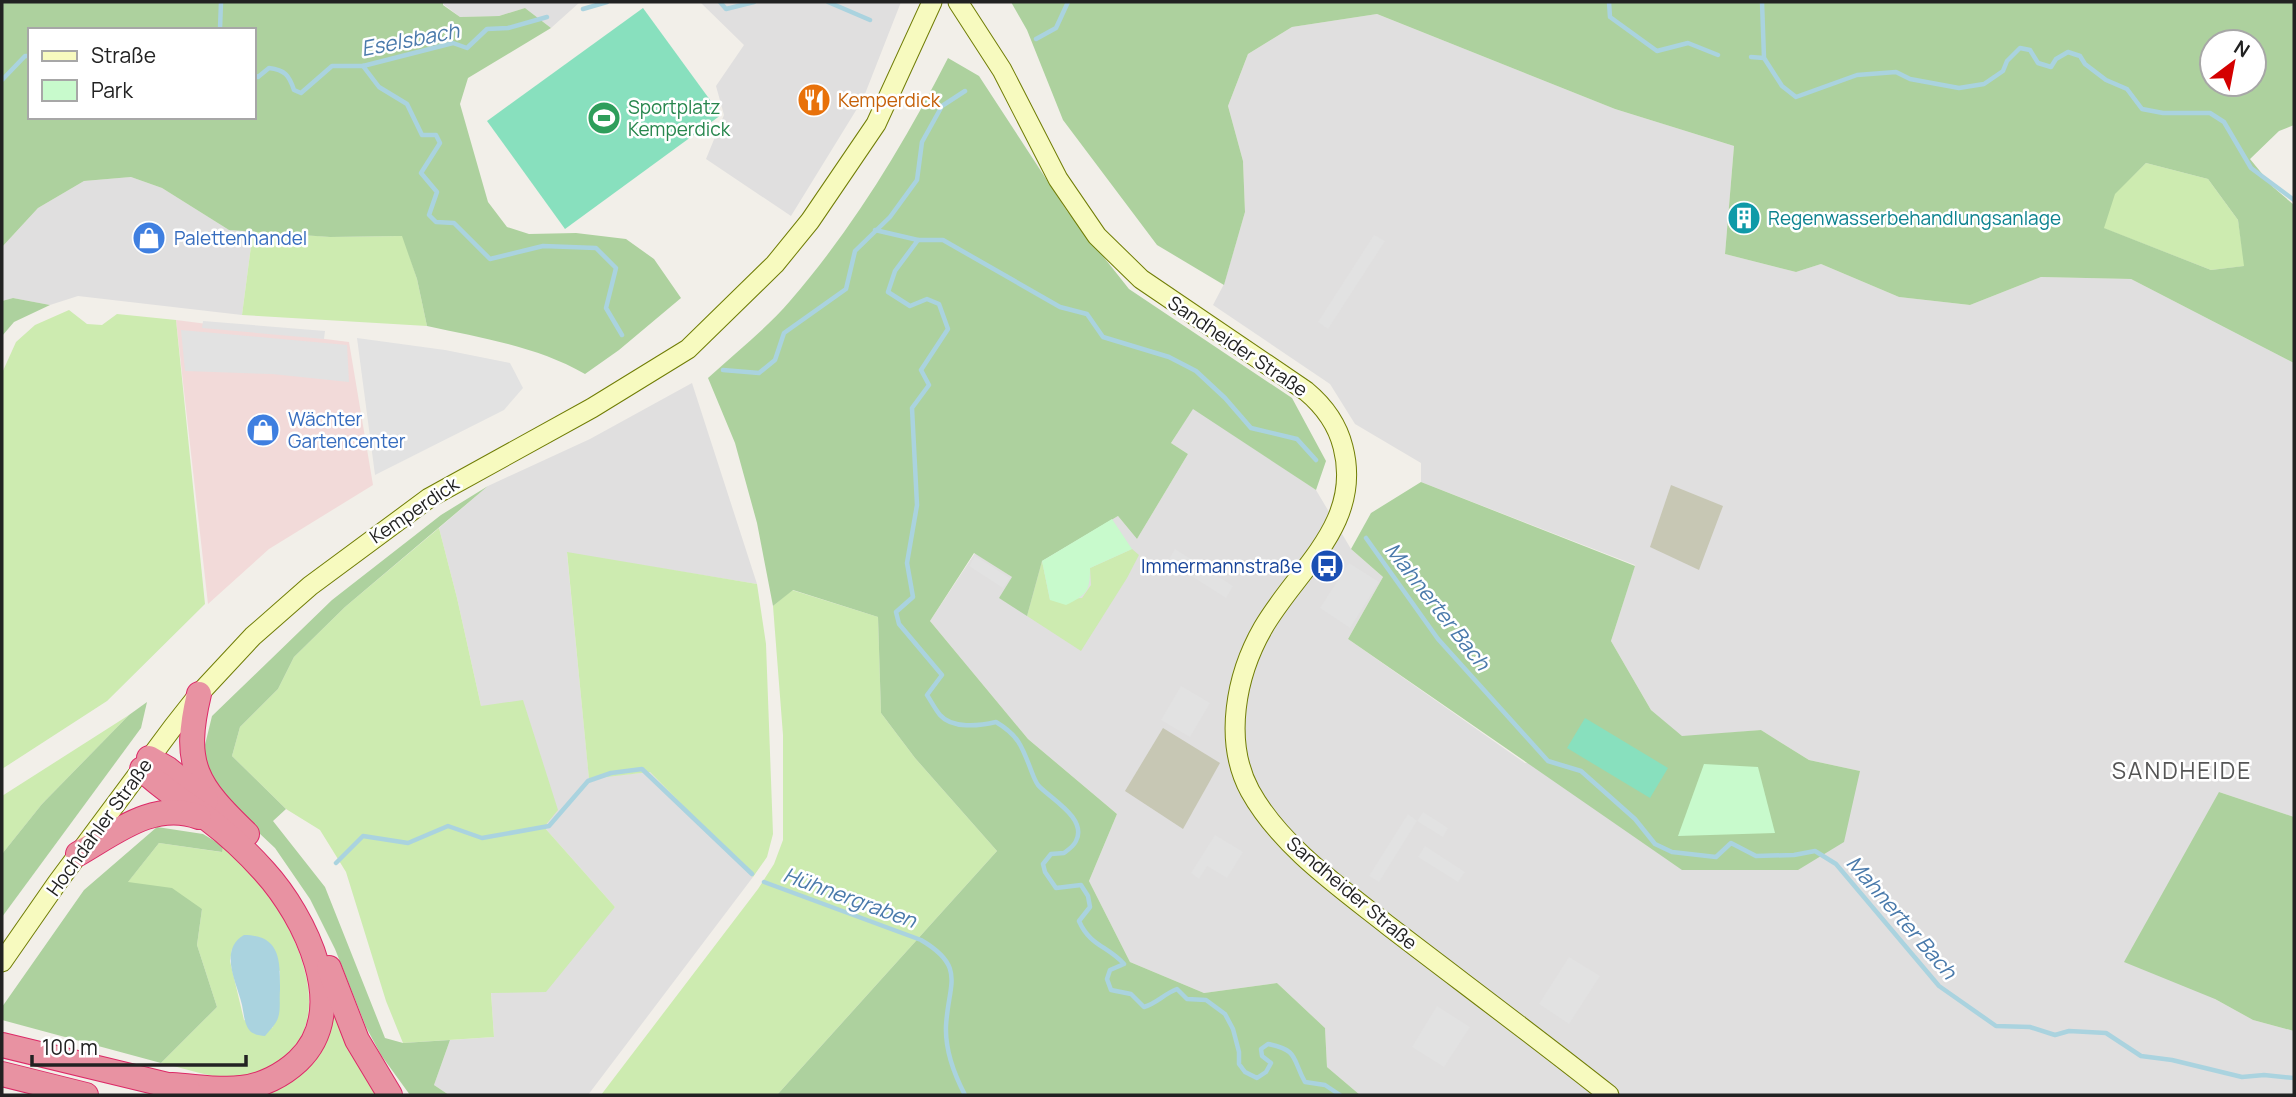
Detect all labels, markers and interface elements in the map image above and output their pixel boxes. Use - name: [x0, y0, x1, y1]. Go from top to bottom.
- water label: Eselsbach: [359, 15, 463, 62]
- legend: [28, 28, 256, 119]
- north arrow: [2198, 28, 2268, 98]
- text: N: [2229, 34, 2255, 63]
- text: Straße: [91, 41, 156, 69]
- text: Park: [91, 76, 133, 104]
- restaurant icon: Kemperdick: [795, 81, 833, 119]
- place label: Kemperdick: [838, 87, 941, 113]
- place label: Sportplatz Kemperdick: [628, 94, 731, 142]
- sports icon: Sportplatz Kemperdick: [585, 99, 623, 137]
- building icon: Regenwasserbehandlungsanlage: [1725, 199, 1763, 237]
- place label: Regenwasserbehandlungsanlage: [1768, 205, 2061, 231]
- shop icon: Palettenhandel: [130, 219, 168, 257]
- place label: Palettenhandel: [174, 225, 307, 251]
- street label: Sandheider Straße: [1163, 290, 1313, 402]
- place label: Wächter Gartencenter: [288, 406, 406, 454]
- shop icon: Wächter Gartencenter: [244, 411, 282, 449]
- street label: Kemperdick: [364, 470, 464, 549]
- water label: Mahnerter Bach: [1379, 536, 1498, 677]
- bus stop icon: Immermannstraße: [1308, 547, 1346, 585]
- place label: Immermannstraße: [1141, 553, 1302, 579]
- street label: Hochdahler Straße: [40, 753, 158, 901]
- district label: SANDHEIDE: [2112, 754, 2252, 786]
- street label: Sandheider Straße: [1281, 831, 1423, 955]
- water label: Mahnerter Bach: [1841, 849, 1964, 986]
- water label: Hühnergraben: [780, 860, 922, 934]
- scale bar: [32, 1024, 245, 1068]
- text: 100 m: [42, 1033, 98, 1061]

